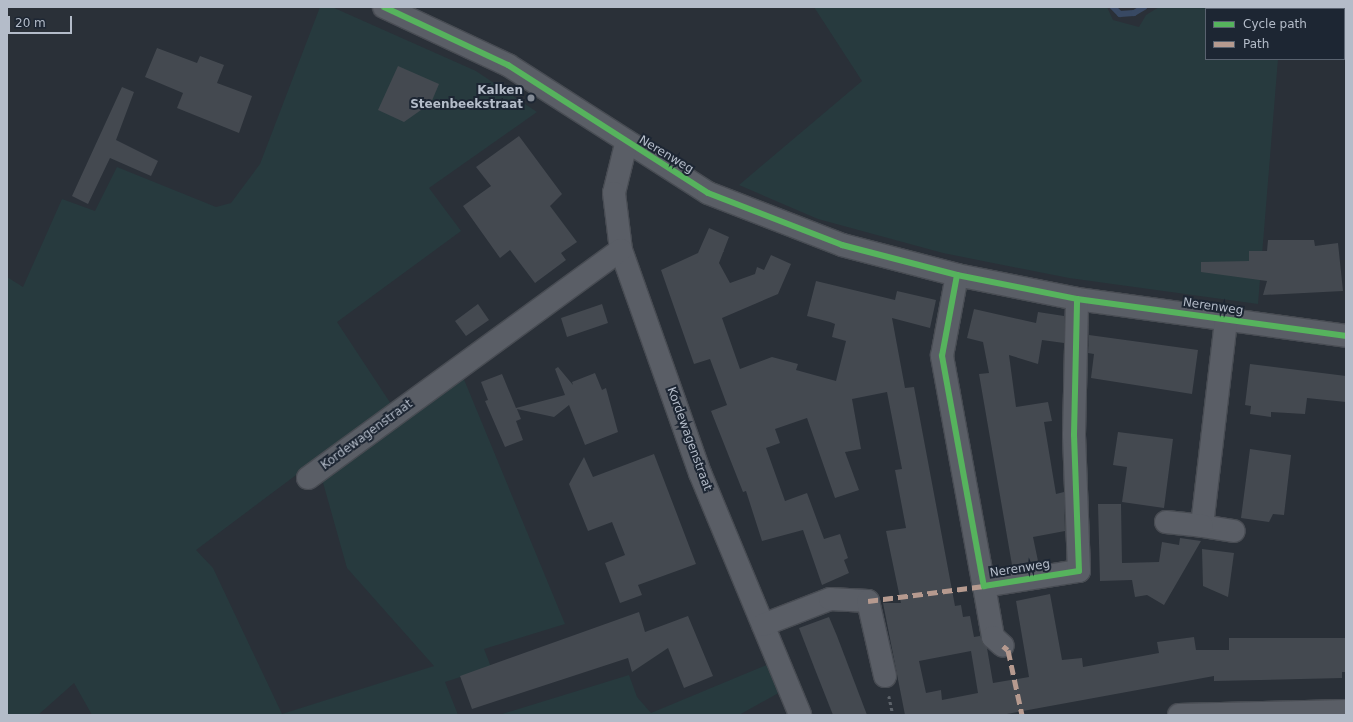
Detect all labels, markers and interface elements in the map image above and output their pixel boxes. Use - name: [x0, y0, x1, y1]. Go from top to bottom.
- scale bar: [10, 8, 74, 34]
- legend: [1205, 8, 1345, 60]
- text: 20 m: [15, 16, 46, 30]
- text: Cycle path: [1243, 17, 1307, 31]
- text: Path: [1243, 37, 1269, 51]
- place label: Kalken Steenbeekstraat: [410, 84, 523, 112]
- marker: Kalken Steenbeekstraat: [526, 93, 536, 103]
- street label: Nerenweg: [636, 133, 696, 177]
- street label: Nerenweg: [1182, 296, 1244, 318]
- street label: Kordewagenstraat: [664, 385, 714, 493]
- street label: Kordewagenstraat: [319, 397, 415, 473]
- street label: Nerenweg: [989, 557, 1051, 581]

